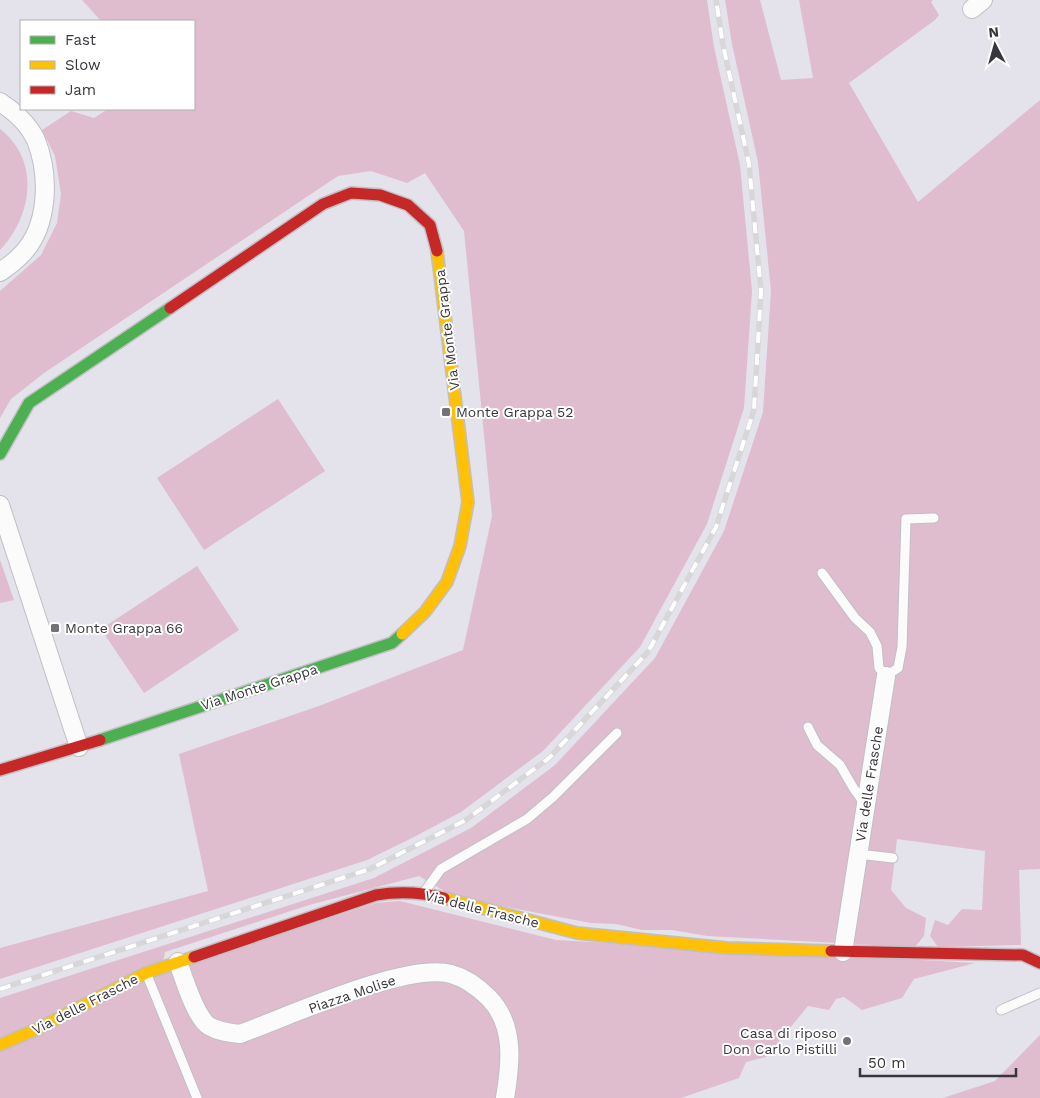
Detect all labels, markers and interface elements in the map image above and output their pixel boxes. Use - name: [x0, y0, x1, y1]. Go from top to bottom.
- legend: [20, 20, 195, 110]
- north arrow: [970, 20, 1020, 70]
- text: N: [988, 24, 1000, 41]
- text: Fast: [65, 31, 97, 49]
- text: Slow: [65, 56, 101, 74]
- text: Jam: [65, 81, 96, 99]
- street label: Via Monte Grappa: [432, 269, 462, 391]
- place label: Monte Grappa 52: [456, 404, 573, 420]
- marker: Monte Grappa 52: [440, 406, 452, 418]
- place label: Monte Grappa 66: [65, 620, 183, 636]
- marker: Monte Grappa 66: [49, 622, 61, 634]
- street label: Via Monte Grappa: [199, 661, 319, 713]
- street label: Via delle Frasche: [852, 725, 886, 843]
- street label: Via delle Frasche: [423, 887, 541, 931]
- street label: Via delle Frasche: [29, 970, 141, 1038]
- street label: Piazza Molise: [306, 972, 398, 1016]
- place label: Casa di riposo Don Carlo Pistilli: [723, 1025, 837, 1057]
- marker: Casa di riposo Don Carlo Pistilli: [841, 1035, 853, 1047]
- scale bar: [860, 1046, 1016, 1078]
- text: 50 m: [868, 1054, 905, 1072]

